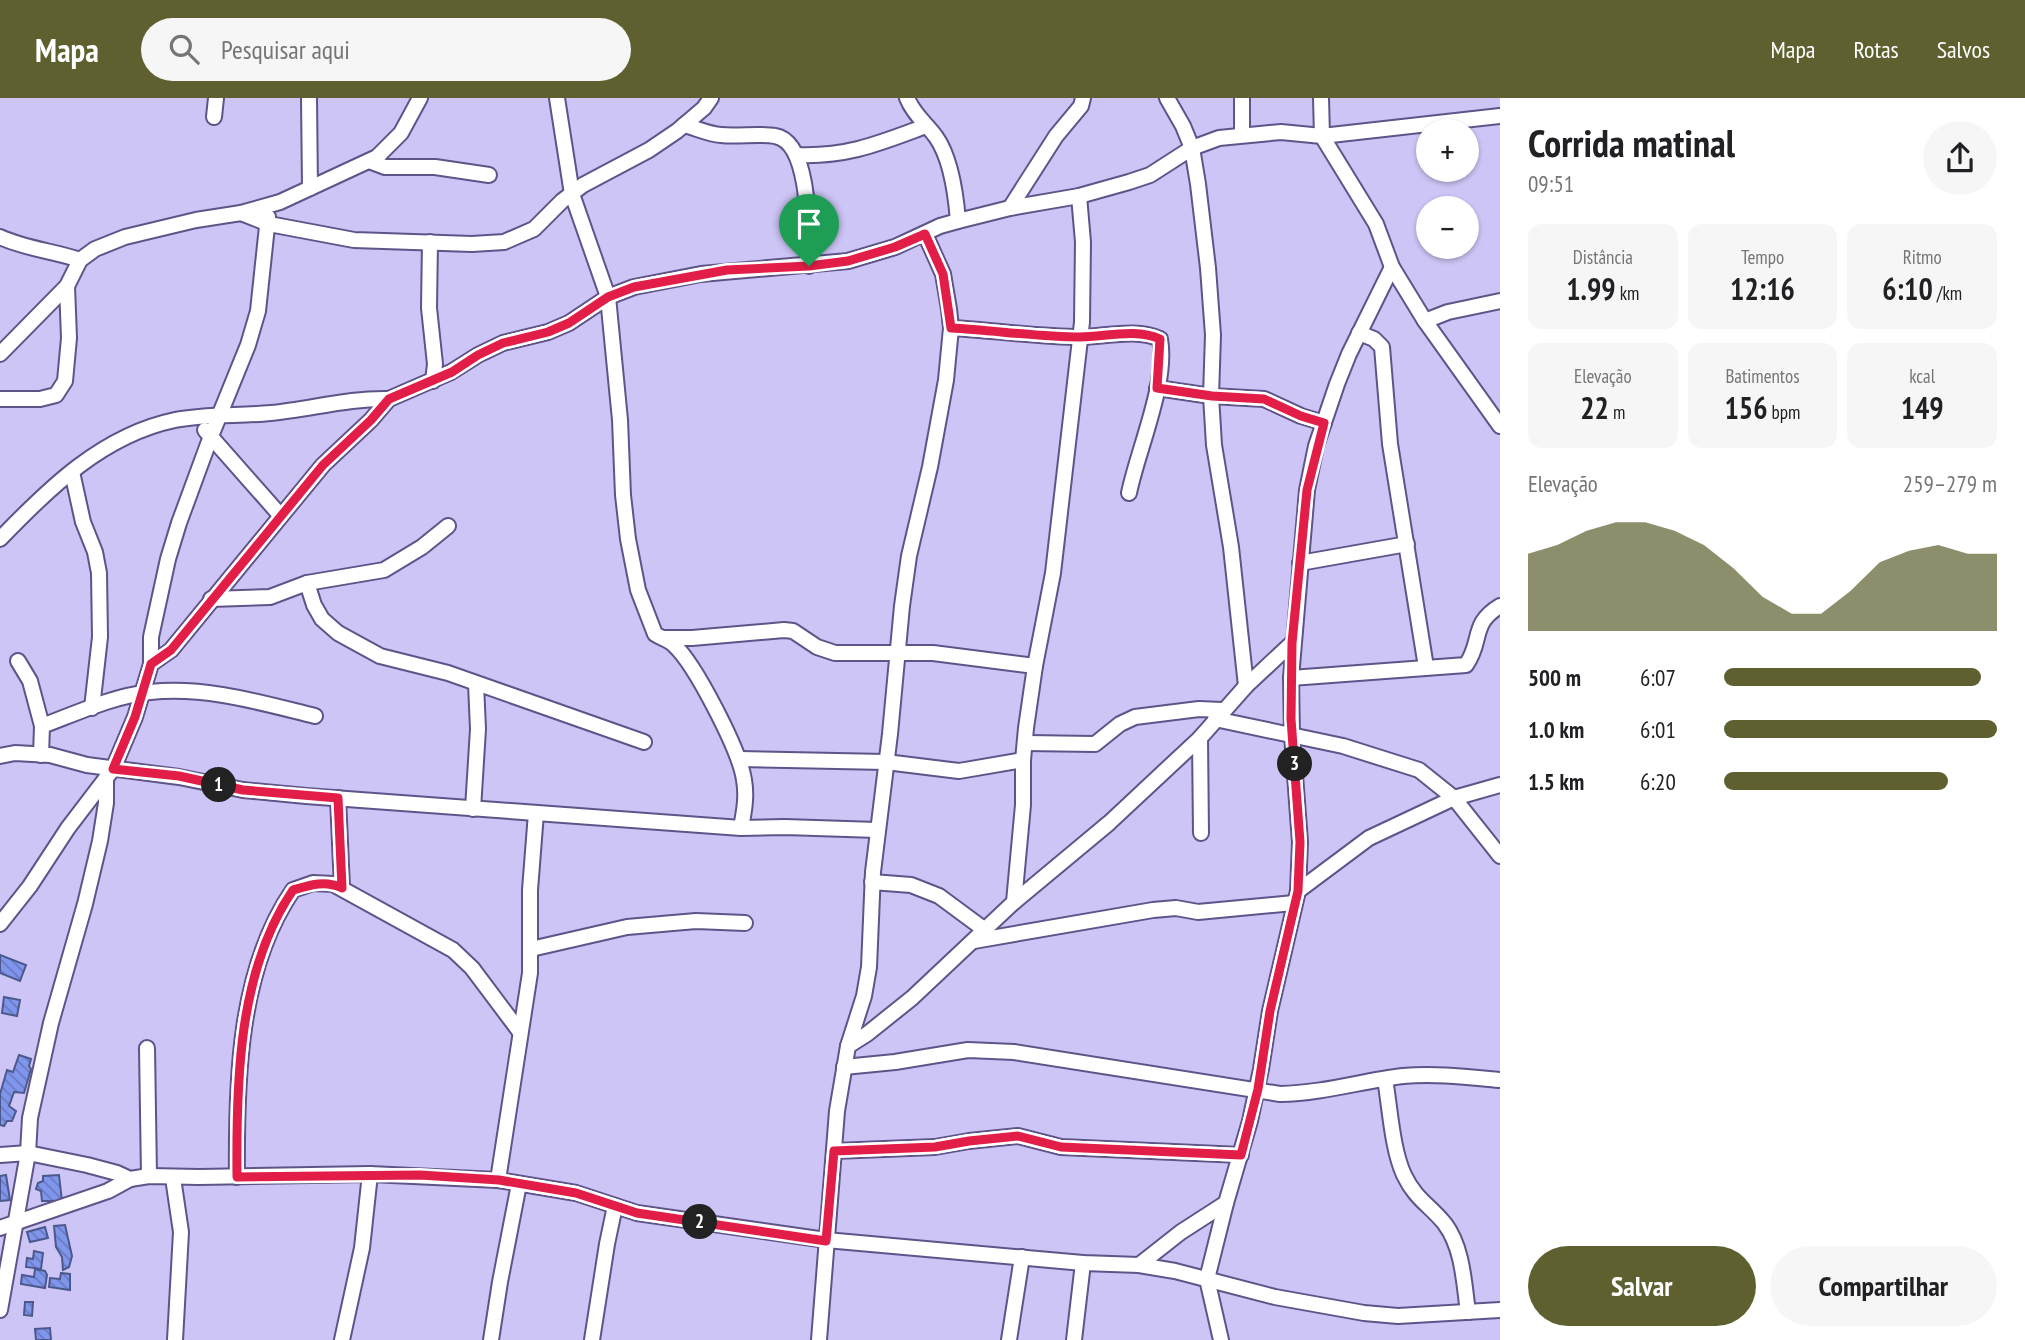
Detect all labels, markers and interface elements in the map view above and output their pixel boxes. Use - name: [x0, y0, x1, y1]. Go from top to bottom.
- search box: [141, 18, 631, 81]
- text: Mapa: [35, 28, 99, 71]
- icon: search: [165, 30, 203, 68]
- text: Pesquisar aqui: [221, 33, 350, 66]
- text: Mapa: [1771, 34, 1815, 65]
- text: Rotas: [1853, 34, 1899, 65]
- text: Salvos: [1937, 34, 1990, 65]
- text: Corrida matinal: [1528, 118, 1735, 167]
- map controls: [1416, 119, 1479, 259]
- button: +: [1416, 119, 1479, 182]
- button: share: [1923, 121, 1997, 195]
- text: 09:51: [1528, 169, 1574, 198]
- pin: [779, 194, 839, 266]
- button: −: [1416, 196, 1479, 259]
- icon: arrive: [790, 205, 828, 243]
- text: Distância: [1573, 245, 1633, 269]
- text: Tempo: [1741, 245, 1784, 269]
- text: Ritmo: [1903, 245, 1942, 269]
- text: 1.99: [1566, 269, 1616, 308]
- text: 12:16: [1730, 269, 1795, 308]
- text: 6:10: [1882, 269, 1933, 308]
- text: km: [1616, 281, 1639, 305]
- text: /km: [1933, 281, 1962, 305]
- text: Elevação: [1574, 364, 1632, 388]
- text: Batimentos: [1725, 364, 1800, 388]
- text: kcal: [1909, 364, 1935, 388]
- text: 22: [1580, 388, 1609, 427]
- text: 156: [1725, 388, 1768, 427]
- text: 149: [1901, 388, 1944, 427]
- text: m: [1609, 400, 1625, 424]
- text: bpm: [1768, 400, 1800, 424]
- text: Elevação: [1528, 469, 1598, 498]
- text: 259–279 m: [1903, 469, 1997, 498]
- text: 500 m: [1528, 663, 1581, 692]
- text: 6:07: [1640, 663, 1676, 692]
- text: 1.0 km: [1528, 715, 1584, 744]
- text: 6:01: [1640, 715, 1676, 744]
- pin: 3: [1278, 746, 1312, 782]
- text: 3: [1290, 751, 1299, 775]
- text: 1.5 km: [1528, 767, 1584, 796]
- text: 6:20: [1640, 767, 1676, 796]
- pin: 1: [202, 768, 236, 802]
- text: 1: [214, 772, 223, 796]
- pin: 2: [682, 1204, 718, 1240]
- text: 2: [695, 1209, 704, 1233]
- button: Salvar: [1528, 1246, 1756, 1326]
- button: Compartilhar: [1770, 1246, 1997, 1326]

